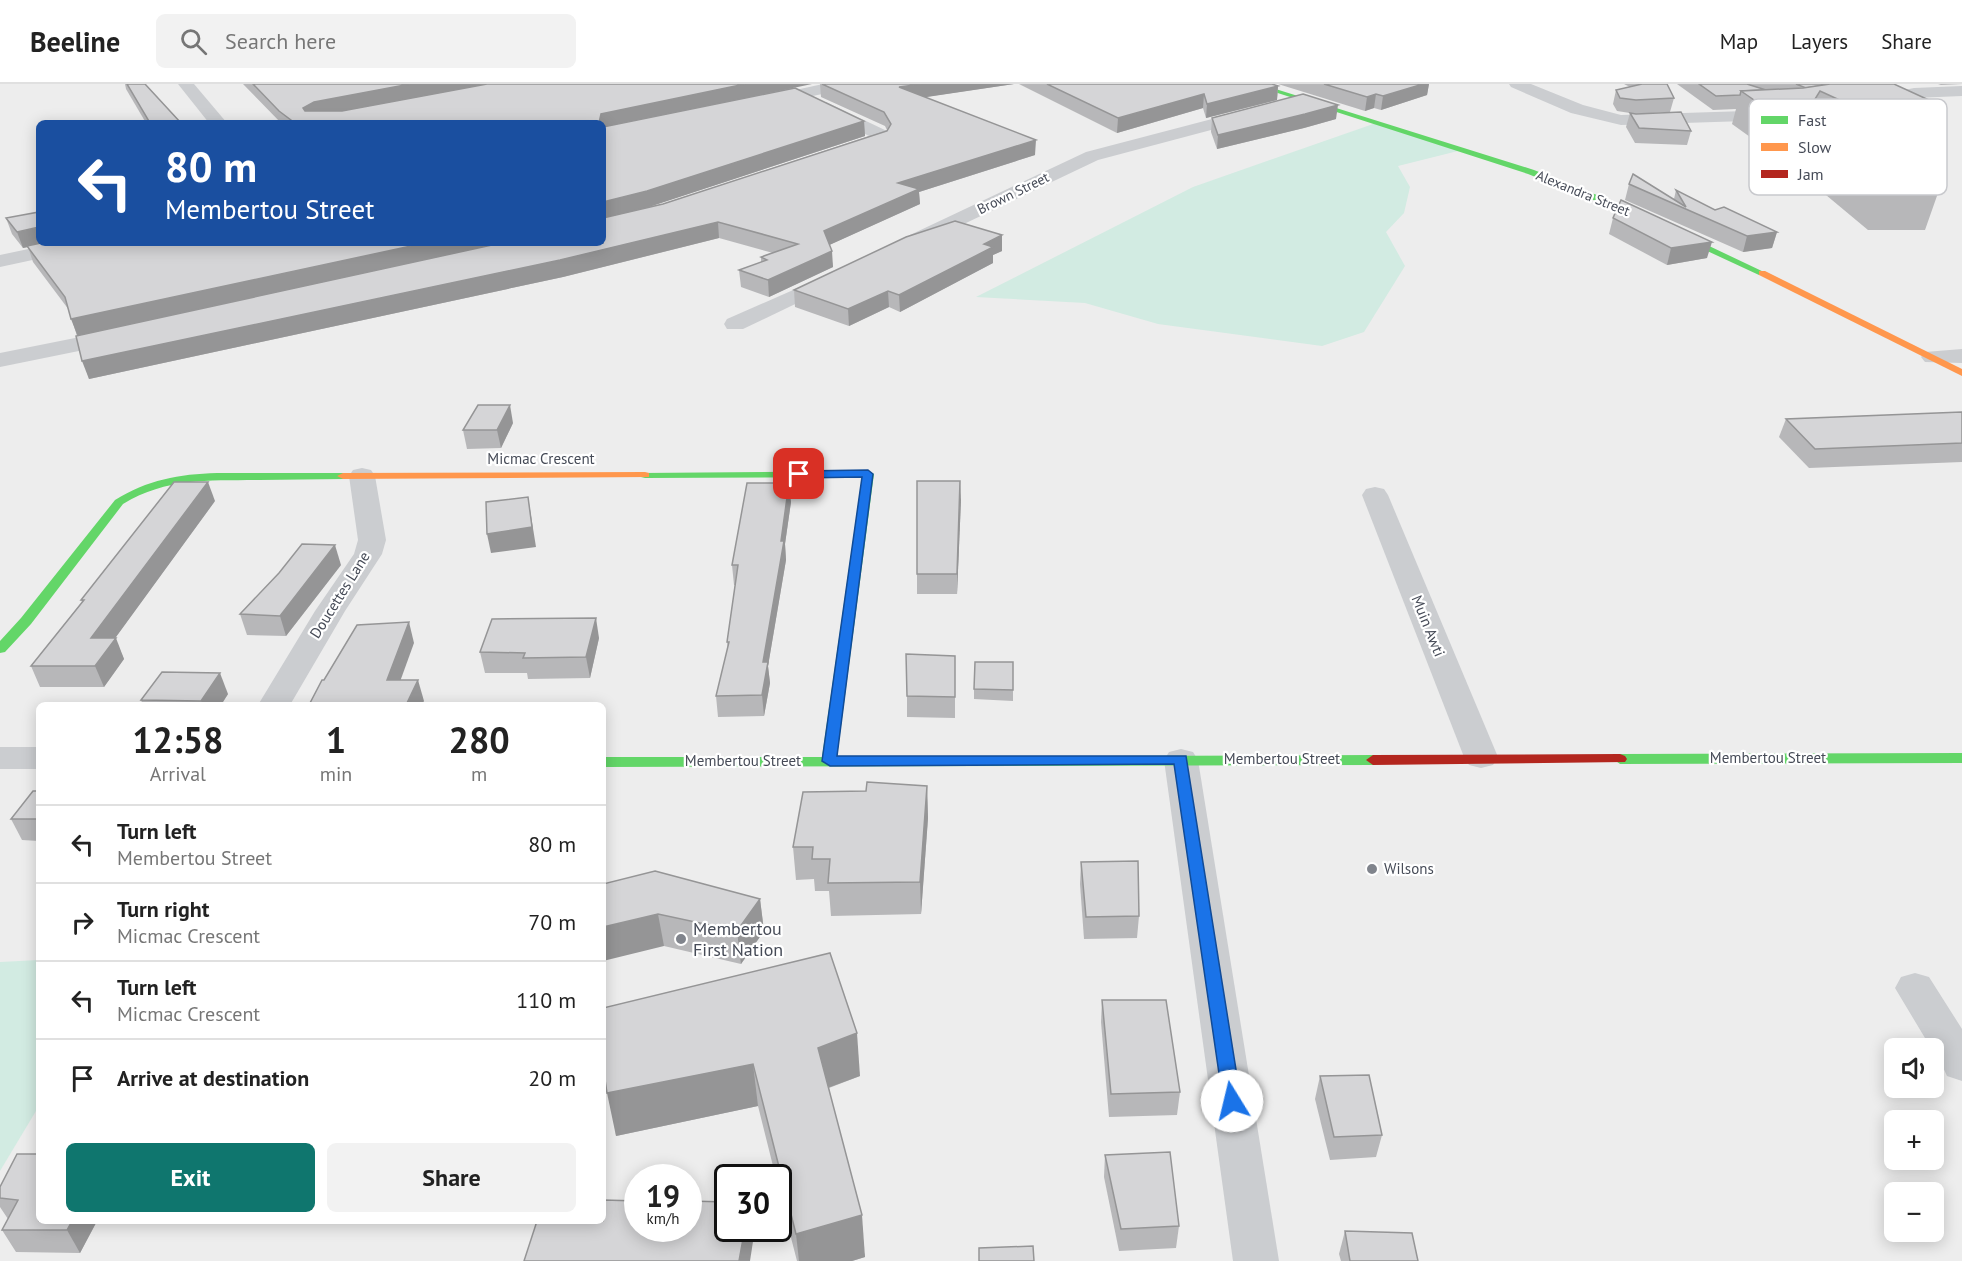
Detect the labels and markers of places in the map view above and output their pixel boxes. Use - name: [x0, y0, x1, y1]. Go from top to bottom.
- pin: [773, 448, 824, 499]
- place label: Wilsons: [1384, 859, 1434, 878]
- marker: Wilsons: [1365, 862, 1379, 876]
- place label: Membertou First Nation: [693, 917, 783, 961]
- marker: Membertou First Nation: [674, 932, 688, 946]

